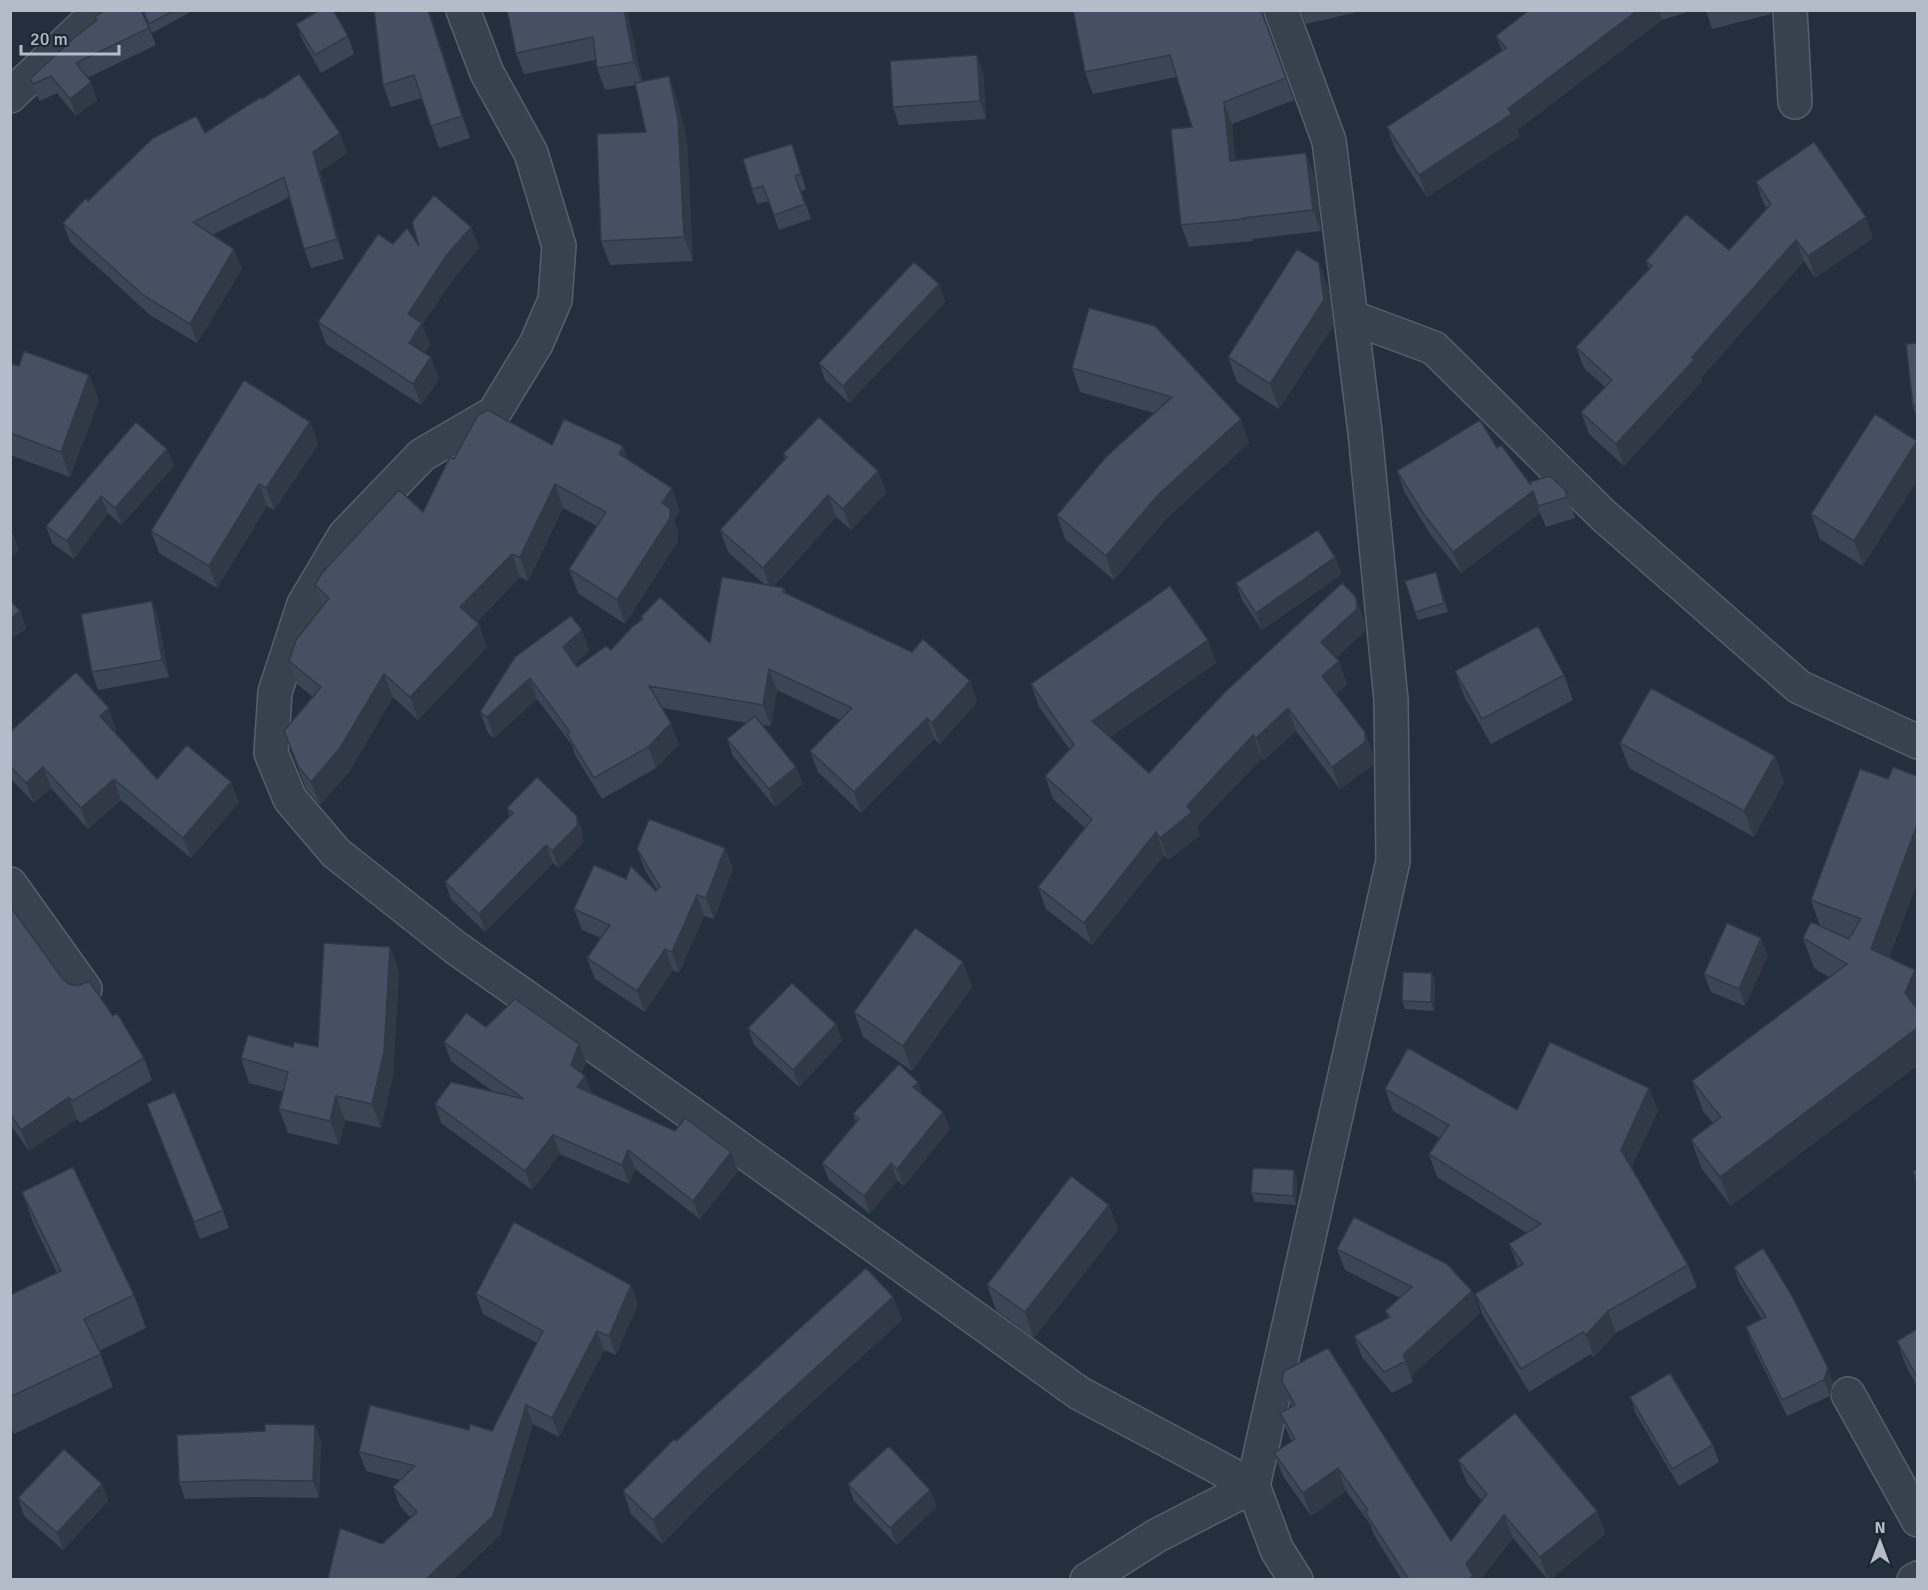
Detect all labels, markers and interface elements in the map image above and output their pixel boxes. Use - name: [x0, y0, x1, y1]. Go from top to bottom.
- scale bar: [21, 18, 118, 56]
- text: 20 m: [30, 28, 68, 50]
- north arrow: [1850, 1512, 1910, 1572]
- text: N: [1874, 1518, 1886, 1538]

